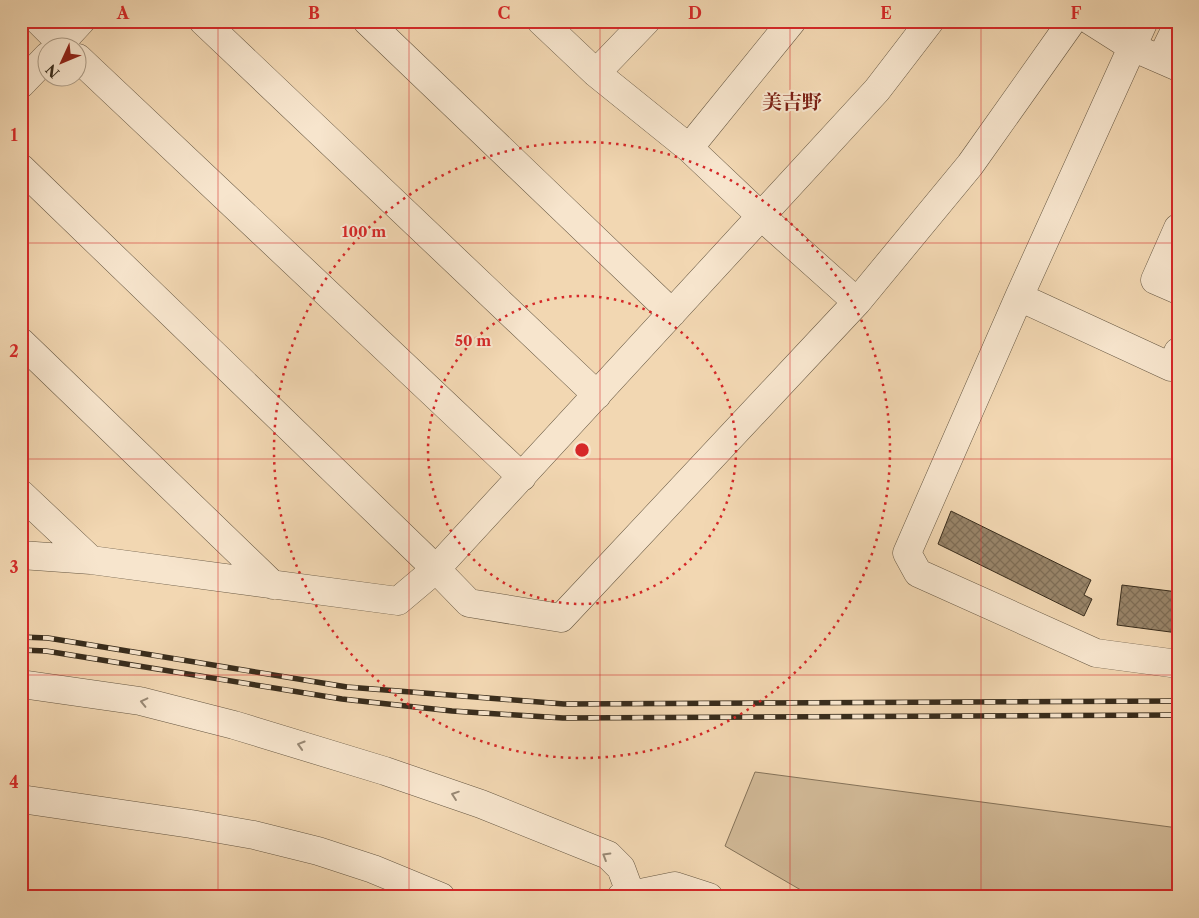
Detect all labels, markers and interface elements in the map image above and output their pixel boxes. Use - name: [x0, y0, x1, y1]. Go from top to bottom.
- text: A: [116, 3, 130, 23]
- text: B: [308, 3, 320, 23]
- text: C: [498, 3, 510, 23]
- text: D: [688, 3, 702, 23]
- text: E: [880, 3, 892, 23]
- text: F: [1071, 3, 1082, 23]
- north arrow: [38, 38, 88, 88]
- text: N: [42, 60, 63, 82]
- district label: 美吉野: [762, 90, 822, 114]
- text: 1: [10, 125, 18, 145]
- text: 100 m: [342, 222, 386, 241]
- text: 50 m: [455, 331, 491, 350]
- text: 2: [9, 341, 19, 361]
- centre of rings: [573, 441, 591, 459]
- text: 3: [9, 557, 19, 577]
- one-way arrow: [140, 697, 148, 708]
- one-way arrow: [297, 741, 305, 751]
- text: 4: [9, 772, 19, 792]
- one-way arrow: [451, 791, 460, 801]
- one-way arrow: [602, 852, 611, 862]

